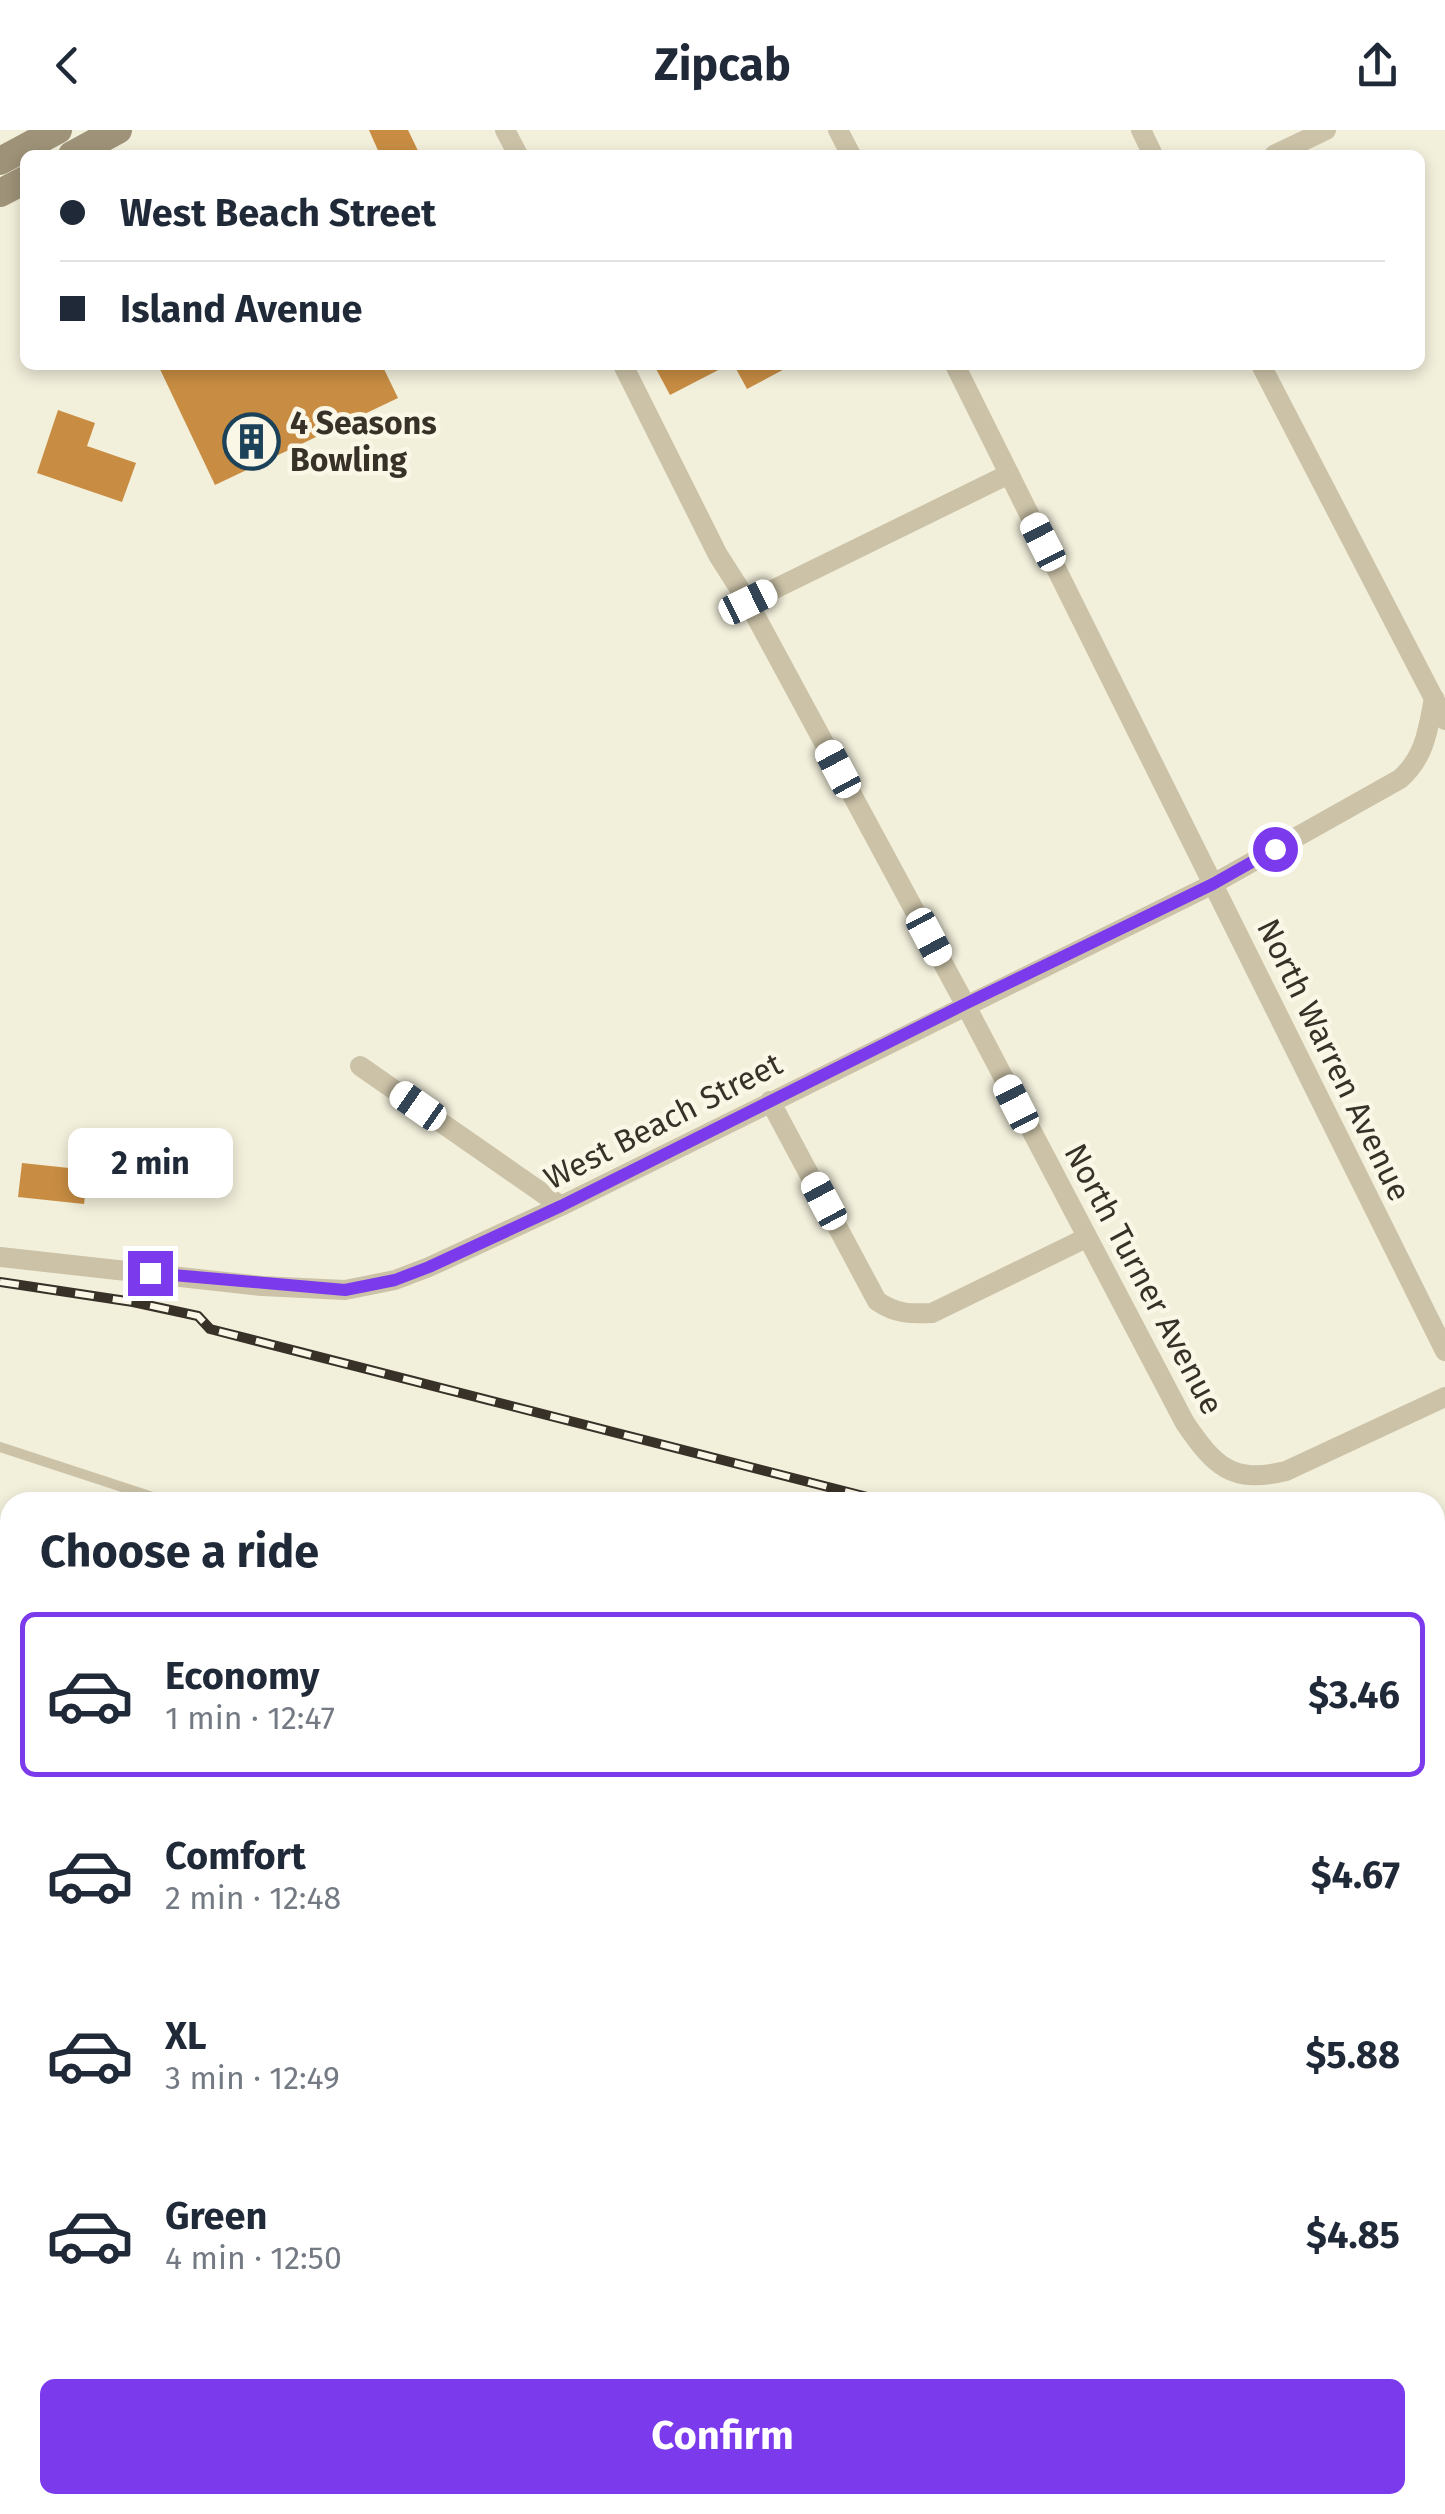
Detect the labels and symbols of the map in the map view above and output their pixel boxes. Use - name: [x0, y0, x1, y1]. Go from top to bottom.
- place label: 4 Seasons Bowling: [290, 404, 437, 479]
- building icon: 4 Seasons Bowling: [221, 411, 281, 471]
- car: [1016, 508, 1070, 576]
- car: [714, 575, 782, 629]
- car: [811, 735, 865, 803]
- route start: [1253, 827, 1298, 872]
- car: [902, 903, 956, 971]
- street label: North Warren Avenue: [1249, 913, 1419, 1207]
- street label: West Beach Street: [538, 1044, 789, 1197]
- car: [989, 1070, 1043, 1138]
- car: [385, 1077, 451, 1135]
- callout: 2 min: [68, 1128, 232, 1198]
- street label: North Turner Avenue: [1057, 1137, 1231, 1421]
- car: [797, 1167, 851, 1235]
- route end: [128, 1251, 173, 1296]

